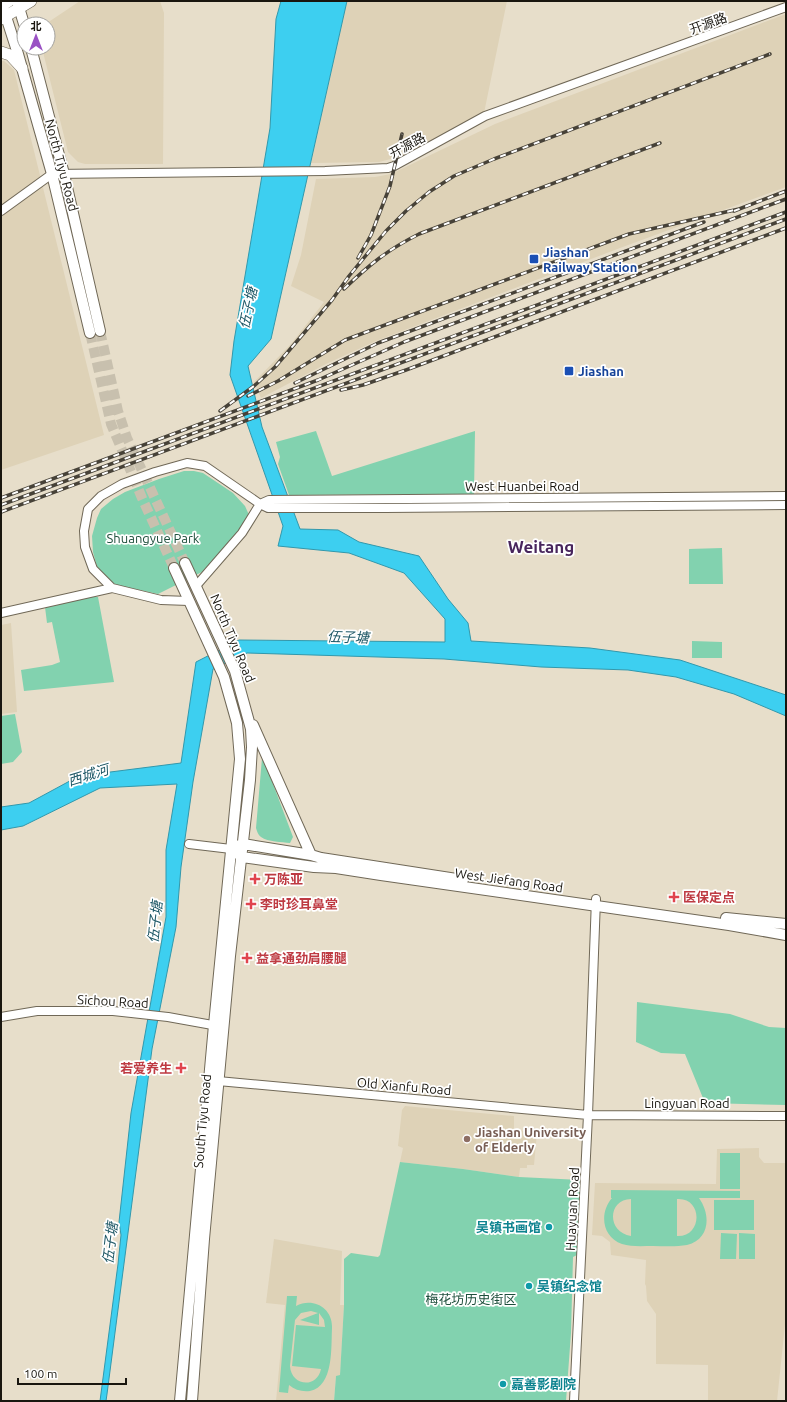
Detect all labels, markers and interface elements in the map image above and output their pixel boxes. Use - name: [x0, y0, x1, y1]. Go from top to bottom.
- street label: 开源路: [687, 10, 729, 36]
- north arrow: [16, 16, 56, 56]
- text: 北: [31, 20, 42, 32]
- street label: North Tiyu Road: [43, 117, 81, 213]
- street label: 开源路: [386, 130, 428, 160]
- place label: Jiashan Railway Station: [543, 245, 637, 274]
- marker: Jiashan Railway Station: [528, 253, 540, 265]
- water label: 伍子塘: [236, 284, 261, 330]
- place label: Jiashan: [578, 364, 624, 378]
- marker: Jiashan: [563, 365, 575, 377]
- street label: West Huanbei Road: [465, 479, 579, 493]
- park label: Shuangyue Park: [107, 531, 200, 545]
- district label: Weitang: [508, 537, 574, 556]
- street label: North Tiyu Road: [208, 592, 258, 684]
- water label: 伍子塘: [327, 628, 371, 646]
- water label: 西城河: [66, 760, 113, 789]
- street label: West Jiefang Road: [454, 865, 564, 895]
- place label: 万陈亚: [264, 872, 303, 886]
- marker: 万陈亚: [249, 873, 261, 885]
- place label: 医保定点: [683, 890, 735, 904]
- marker: 医保定点: [668, 891, 680, 903]
- place label: 李时珍耳鼻堂: [260, 897, 338, 911]
- water label: 伍子塘: [145, 898, 165, 944]
- marker: 李时珍耳鼻堂: [245, 898, 257, 910]
- place label: 益拿通劲肩腰腿: [256, 951, 347, 965]
- marker: 益拿通劲肩腰腿: [241, 952, 253, 964]
- street label: Sichou Road: [77, 992, 149, 1010]
- place label: 若爱养生: [120, 1061, 172, 1075]
- marker: 若爱养生: [175, 1062, 187, 1074]
- street label: South Tiyu Road: [191, 1073, 213, 1169]
- street label: Old Xianfu Road: [356, 1075, 452, 1097]
- street label: Lingyuan Road: [644, 1096, 730, 1110]
- place label: Jiashan University of Elderly: [475, 1125, 586, 1154]
- marker: Jiashan University of Elderly: [462, 1134, 472, 1144]
- street label: Huayuan Road: [563, 1167, 581, 1251]
- water label: 伍子塘: [100, 1219, 121, 1265]
- place label: 吴镇书画馆: [476, 1220, 541, 1234]
- marker: 吴镇书画馆: [544, 1222, 554, 1232]
- place label: 吴镇纪念馆: [537, 1279, 602, 1293]
- marker: 吴镇纪念馆: [524, 1281, 534, 1291]
- park label: 梅花坊历史街区: [425, 1292, 517, 1306]
- scale bar: [18, 1360, 126, 1386]
- text: 100 m: [24, 1367, 57, 1380]
- place label: 嘉善影剧院: [511, 1377, 576, 1391]
- marker: 嘉善影剧院: [498, 1379, 508, 1389]

